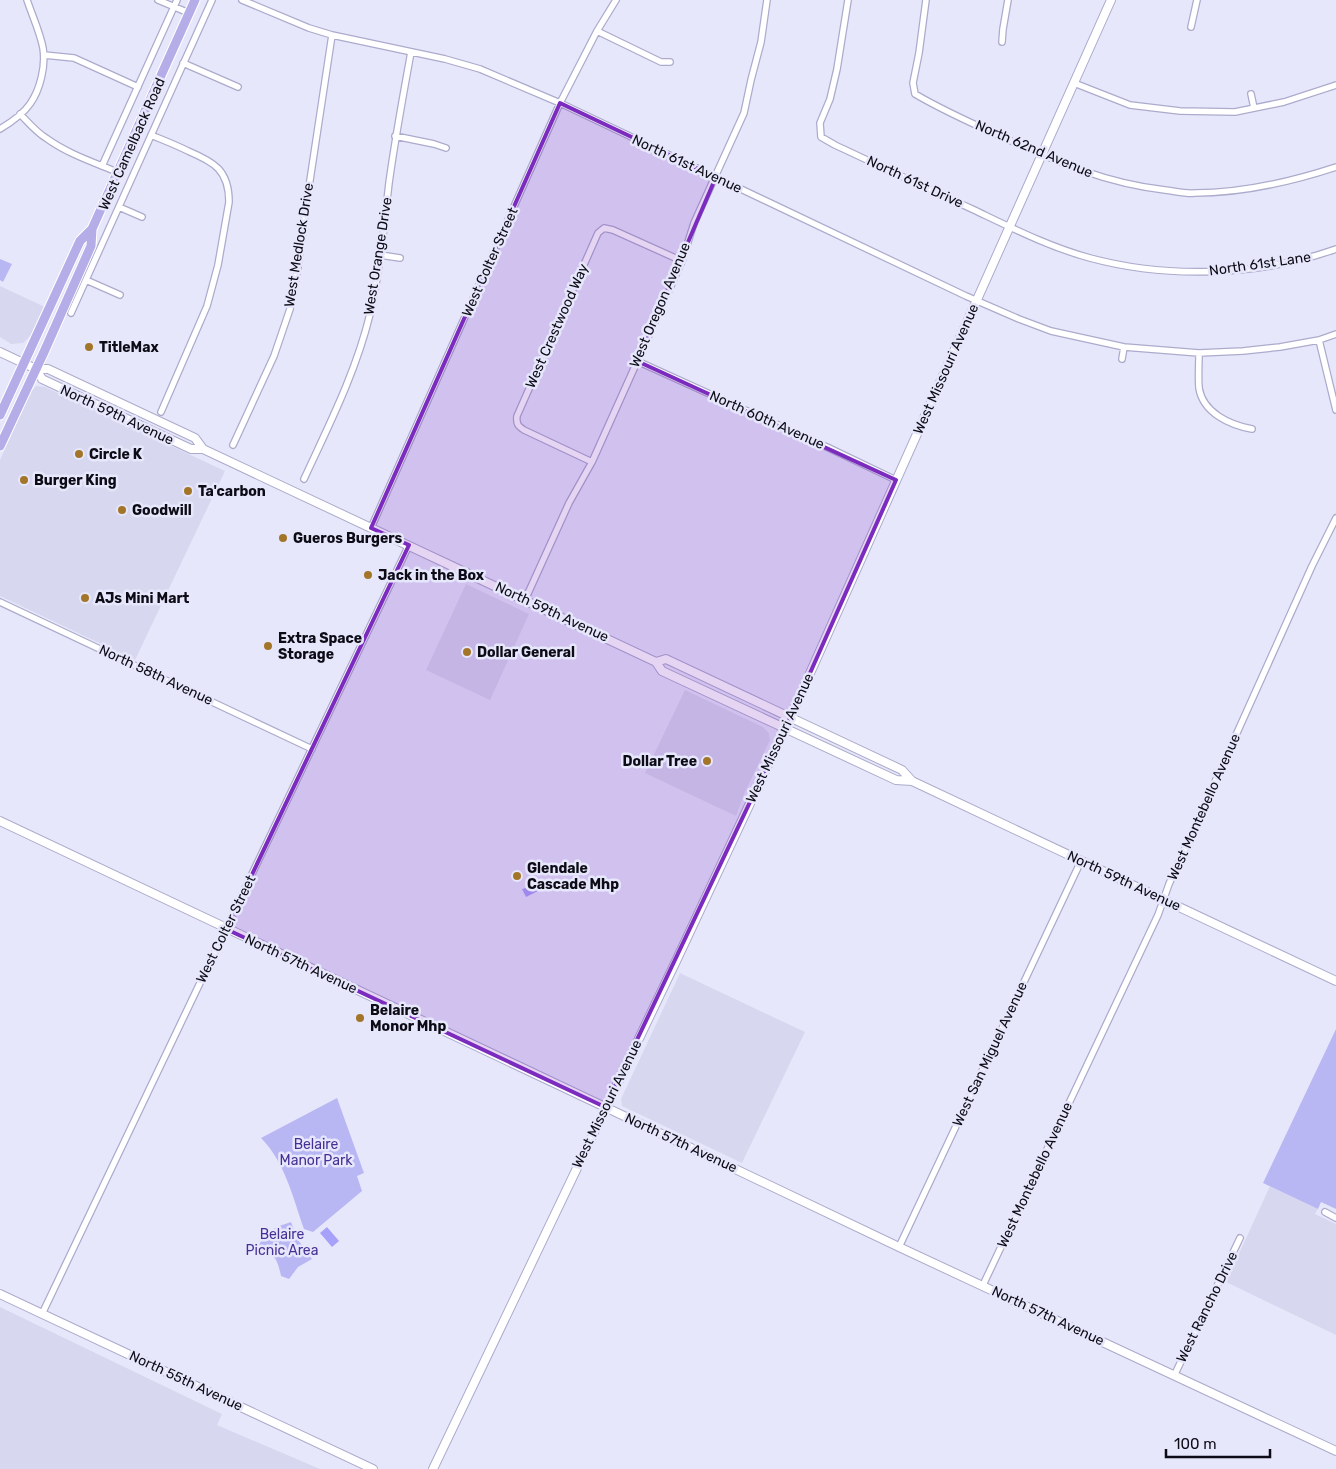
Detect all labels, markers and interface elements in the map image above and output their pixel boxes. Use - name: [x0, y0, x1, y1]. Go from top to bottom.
- street label: West Camelback Road: [95, 75, 169, 213]
- street label: North 62nd Avenue: [973, 117, 1095, 182]
- street label: North 61st Avenue: [629, 131, 745, 197]
- street label: North 61st Drive: [864, 152, 966, 212]
- street label: West Medlock Drive: [281, 182, 317, 308]
- street label: West Orange Drive: [360, 196, 396, 316]
- street label: West Colter Street: [458, 204, 522, 319]
- street label: West Oregon Avenue: [626, 240, 694, 370]
- street label: North 61st Lane: [1208, 248, 1312, 280]
- street label: West Crestwood Way: [522, 261, 592, 391]
- street label: West Missouri Avenue: [910, 301, 982, 437]
- place label: TitleMax: [99, 339, 159, 356]
- marker: TitleMax: [83, 341, 95, 353]
- street label: North 59th Avenue: [58, 381, 177, 449]
- street label: North 60th Avenue: [707, 387, 827, 453]
- place label: Circle K: [89, 446, 143, 463]
- marker: Circle K: [73, 448, 85, 460]
- place label: Burger King: [34, 472, 117, 489]
- marker: Burger King: [18, 474, 30, 486]
- place label: Ta'carbon: [198, 483, 266, 500]
- marker: Ta'carbon: [182, 485, 194, 497]
- place label: Goodwill: [132, 502, 192, 519]
- marker: Goodwill: [116, 504, 128, 516]
- place label: Gueros Burgers: [293, 530, 403, 547]
- marker: Gueros Burgers: [277, 532, 289, 544]
- place label: Jack in the Box: [378, 567, 485, 584]
- marker: Jack in the Box: [362, 569, 374, 581]
- street label: North 59th Avenue: [493, 578, 612, 646]
- place label: AJs Mini Mart: [95, 590, 190, 607]
- marker: AJs Mini Mart: [79, 592, 91, 604]
- place label: Extra Space Storage: [278, 630, 362, 663]
- marker: Extra Space Storage: [262, 640, 274, 652]
- street label: North 58th Avenue: [96, 641, 216, 709]
- place label: Dollar General: [477, 644, 575, 661]
- marker: Dollar General: [461, 646, 473, 658]
- street label: West Missouri Avenue: [743, 670, 818, 805]
- street label: West Montebello Avenue: [1164, 731, 1244, 883]
- place label: Dollar Tree: [622, 753, 697, 770]
- marker: Dollar Tree: [701, 755, 713, 767]
- street label: North 59th Avenue: [1065, 847, 1184, 915]
- place label: Glendale Cascade Mhp: [527, 860, 619, 893]
- marker: Glendale Cascade Mhp: [511, 870, 523, 882]
- street label: West Colter Street: [193, 872, 260, 986]
- street label: North 57th Avenue: [242, 930, 360, 998]
- street label: West San Miguel Avenue: [949, 979, 1031, 1129]
- place label: Belaire Monor Mhp: [370, 1002, 446, 1035]
- marker: Belaire Monor Mhp: [354, 1012, 366, 1024]
- street label: West Missouri Avenue: [568, 1037, 646, 1171]
- street label: West Montebello Avenue: [994, 1099, 1076, 1251]
- street label: North 57th Avenue: [622, 1109, 740, 1177]
- park label: Belaire Manor Park: [280, 1136, 353, 1169]
- park label: Belaire Picnic Area: [246, 1226, 318, 1259]
- street label: West Rancho Drive: [1173, 1248, 1241, 1365]
- street label: North 57th Avenue: [989, 1282, 1107, 1350]
- street label: North 55th Avenue: [127, 1347, 246, 1415]
- scale bar: [1166, 1426, 1270, 1458]
- text: 100 m: [1174, 1435, 1216, 1453]

